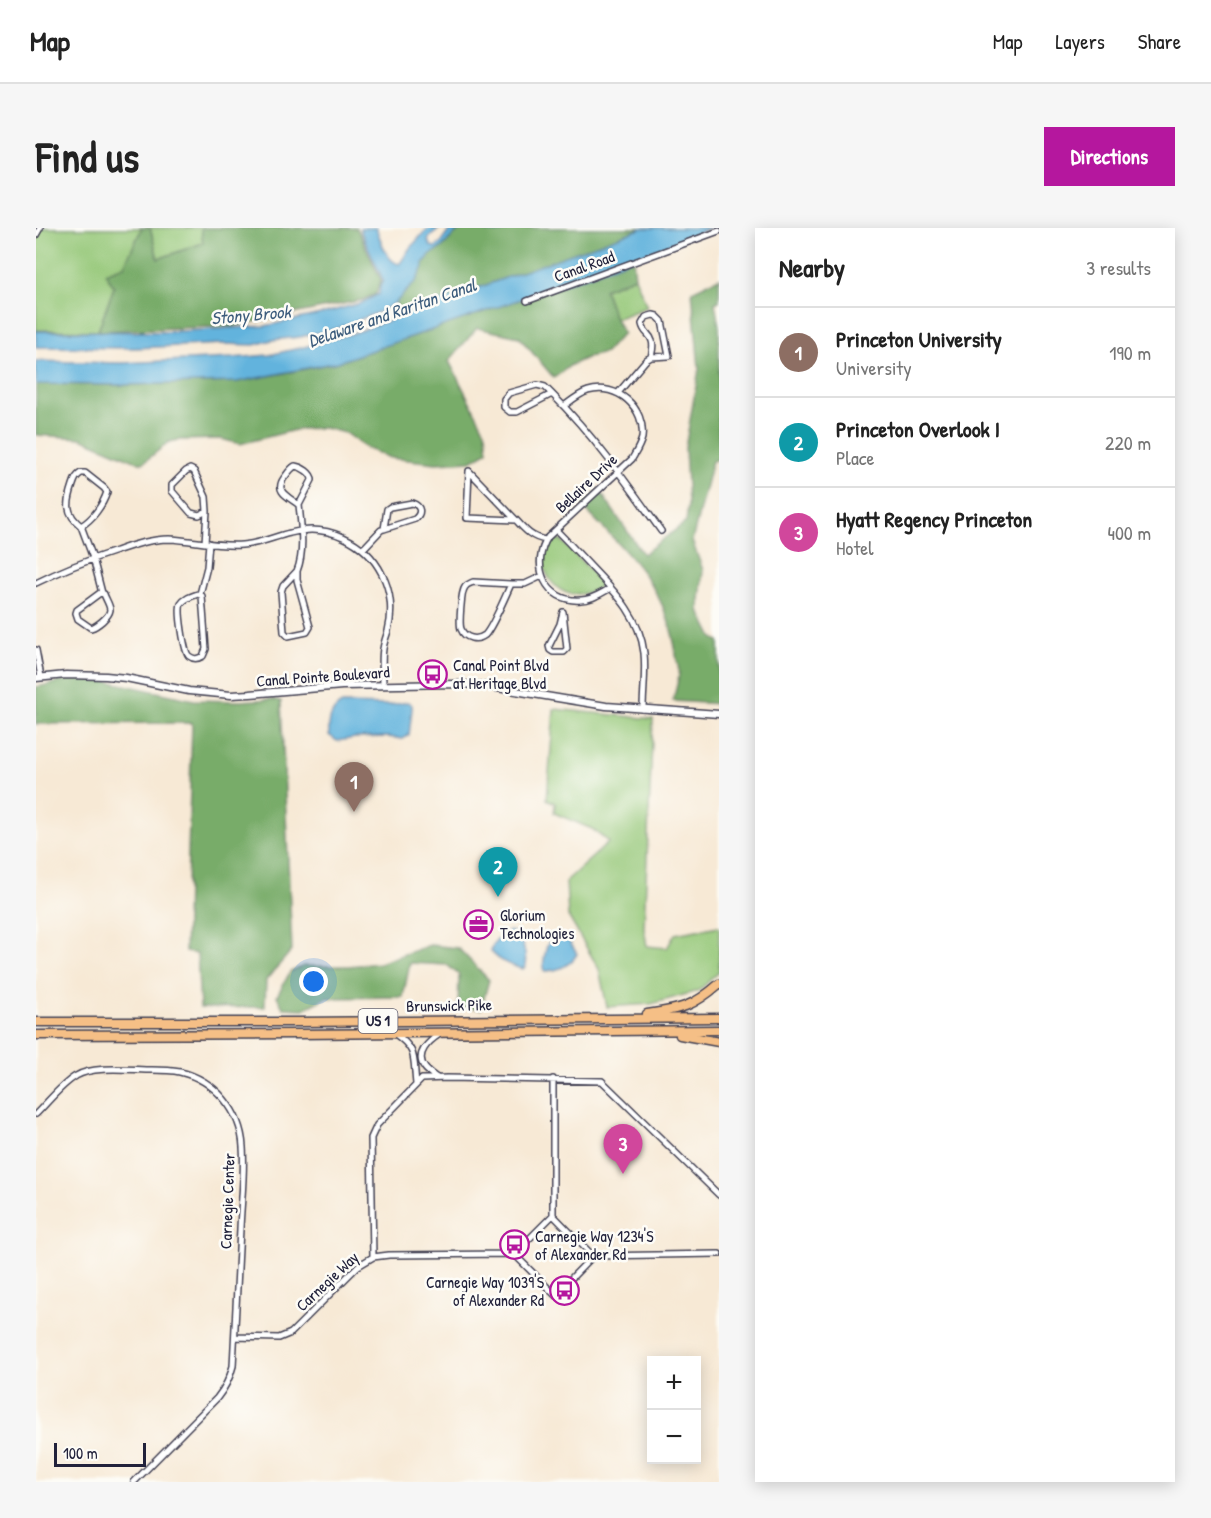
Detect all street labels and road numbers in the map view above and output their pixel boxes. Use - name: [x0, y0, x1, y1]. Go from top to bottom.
- street label: Canal Road: [551, 245, 617, 287]
- street label: Bellaire Drive: [550, 448, 622, 517]
- street label: Canal Pointe Boulevard: [256, 660, 390, 692]
- street label: Brunswick Pike: [406, 993, 493, 1017]
- road number: US 1: [358, 1009, 398, 1033]
- street label: Carnegie Center: [214, 1153, 240, 1249]
- street label: Carnegie Way: [291, 1246, 363, 1316]

